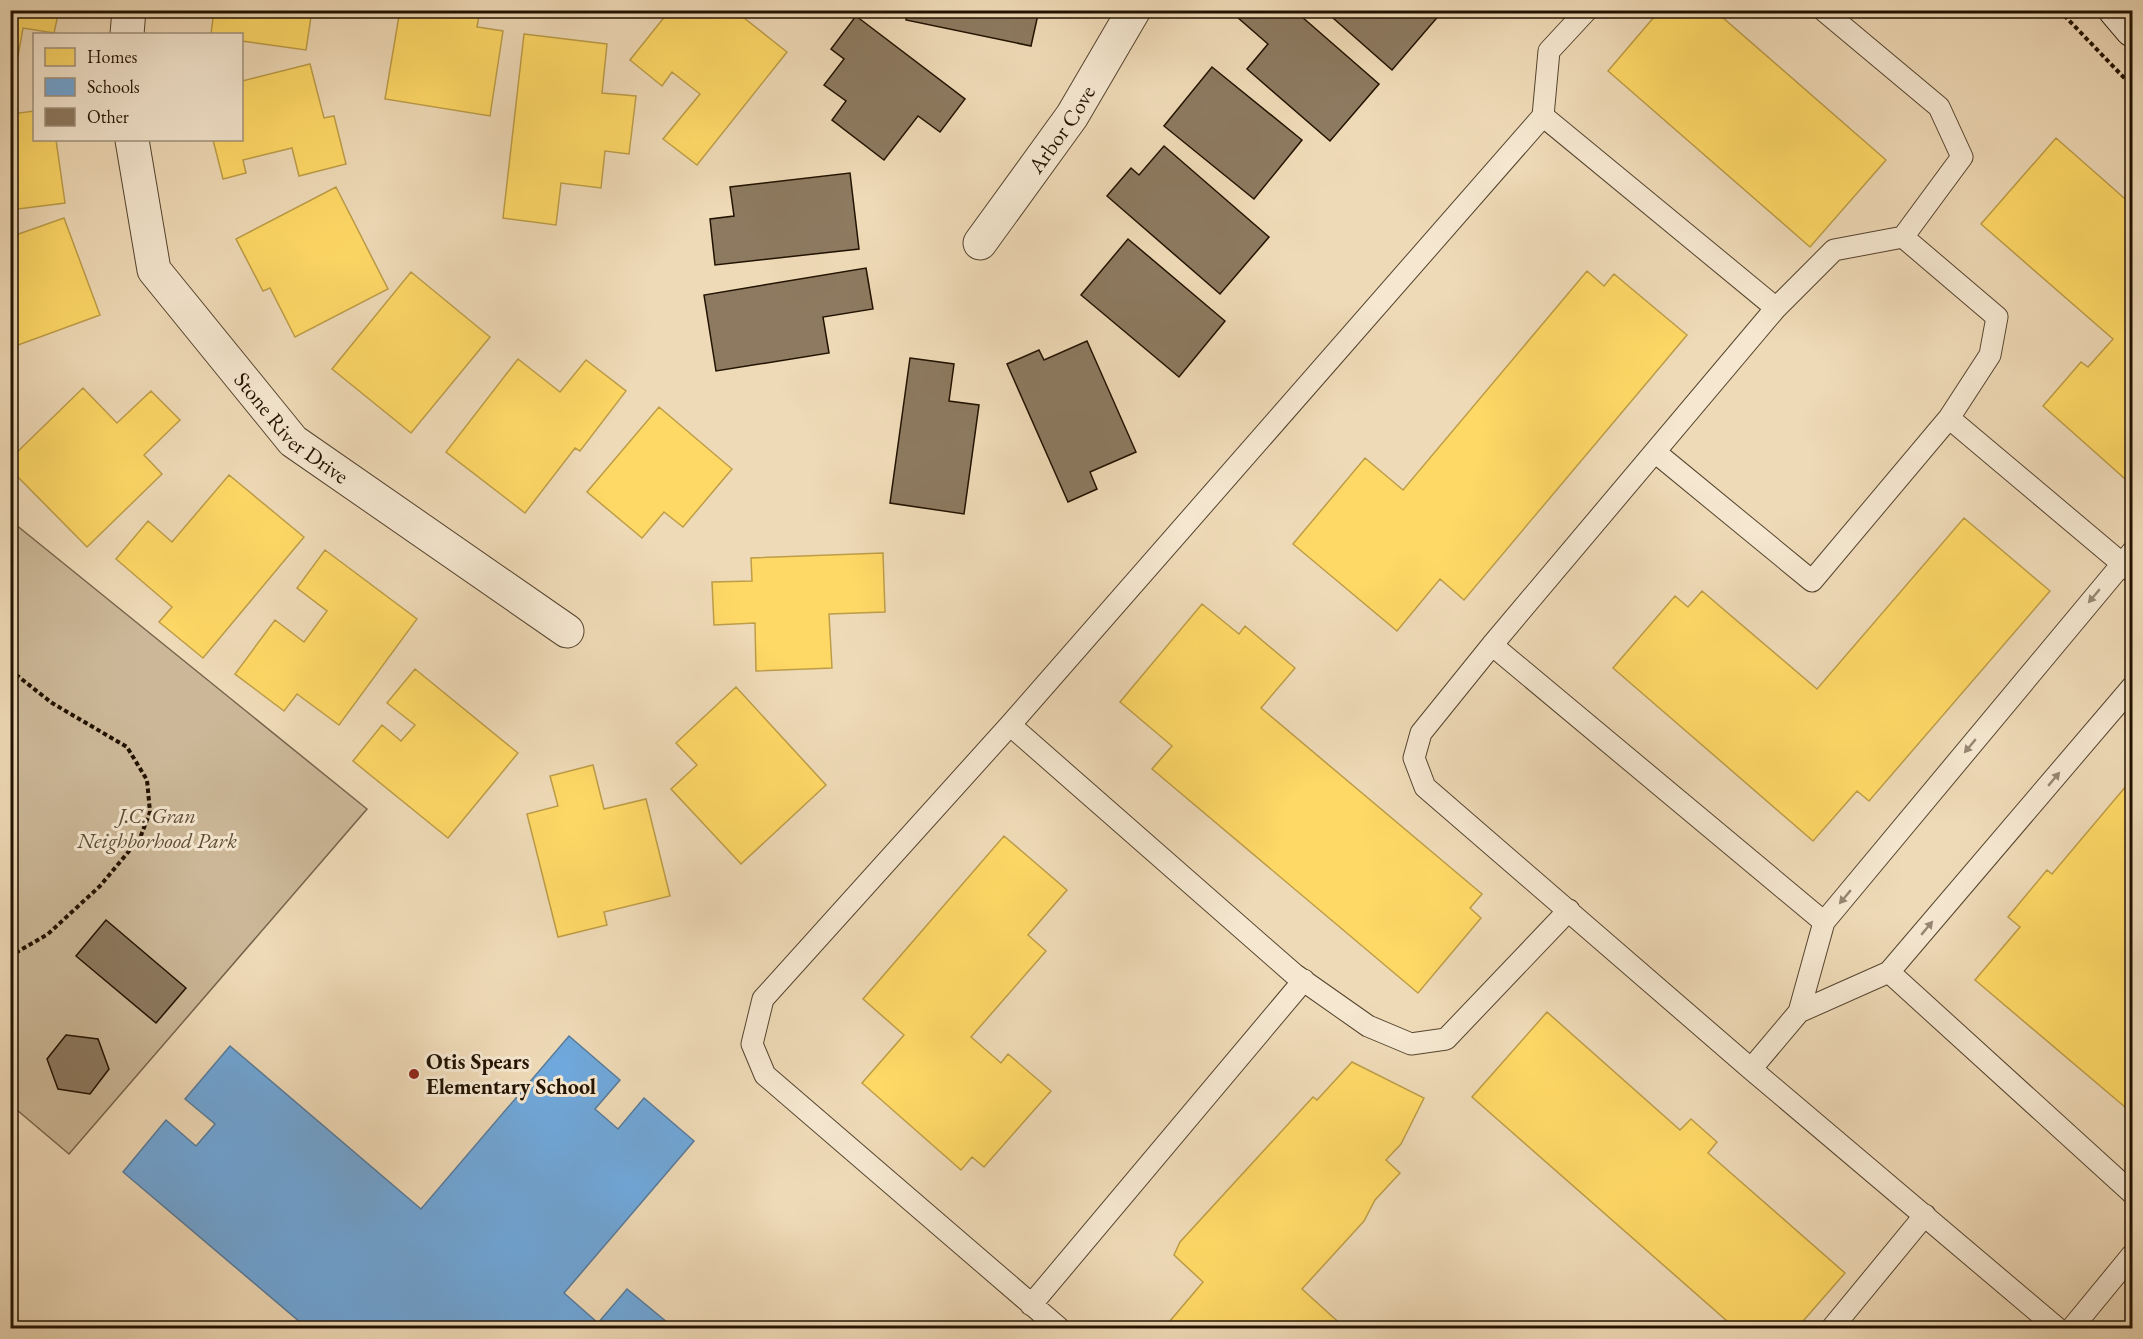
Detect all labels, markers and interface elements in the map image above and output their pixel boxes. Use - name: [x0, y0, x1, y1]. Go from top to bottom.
- legend: [33, 33, 243, 141]
- text: Homes: [87, 45, 138, 68]
- text: Schools: [87, 75, 140, 98]
- street label: Arbor Cove: [1021, 80, 1102, 180]
- text: Other: [87, 105, 129, 128]
- street label: Stone River Drive: [228, 366, 355, 491]
- one-way arrow: [2089, 589, 2101, 604]
- one-way arrow: [1964, 739, 1976, 754]
- one-way arrow: [2047, 772, 2060, 787]
- park label: J.C. Gran Neighborhood Park: [76, 801, 237, 855]
- one-way arrow: [1840, 889, 1852, 904]
- one-way arrow: [1920, 921, 1933, 936]
- place label: Otis Spears Elementary School: [426, 1047, 596, 1101]
- marker: Otis Spears Elementary School: [407, 1067, 421, 1081]

